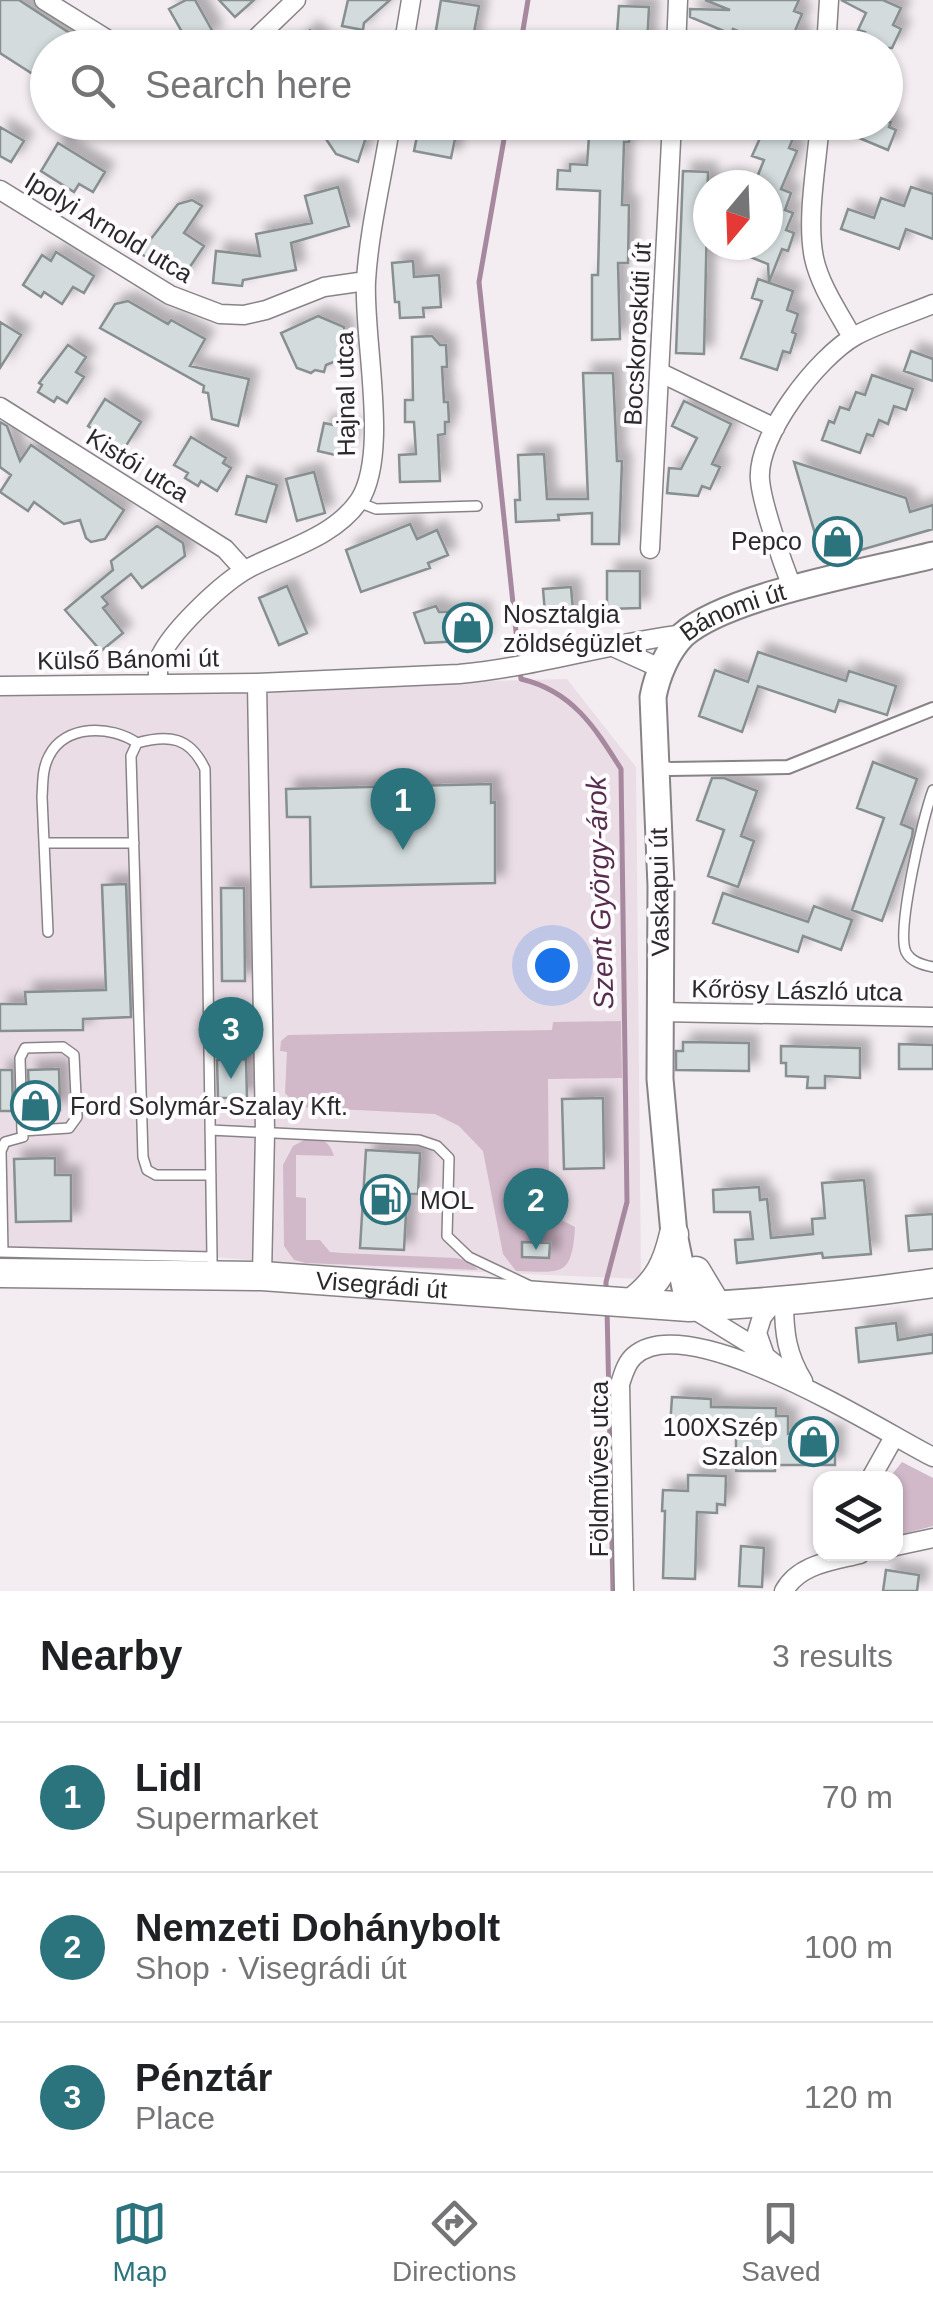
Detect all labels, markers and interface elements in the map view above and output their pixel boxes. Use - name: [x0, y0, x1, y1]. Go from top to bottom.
- search box: [30, 30, 903, 140]
- icon: search: [65, 58, 120, 113]
- text: Search here: [145, 64, 352, 106]
- street label: Ipolyi Arnold utca: [20, 166, 198, 288]
- north arrow: [693, 170, 783, 260]
- street label: Bocskoroskúti út: [618, 242, 656, 426]
- street label: Hajnal utca: [330, 331, 360, 457]
- street label: Kistói utca: [82, 423, 194, 507]
- shop icon: Pepco: [811, 515, 863, 567]
- place label: Pepco: [731, 527, 802, 555]
- street label: Bánomi út: [674, 577, 789, 646]
- place label: Nosztalgia zöldségüzlet: [503, 600, 642, 657]
- shop icon: Nosztalgia zöldségüzlet: [442, 602, 494, 654]
- street label: Külső Bánomi út: [37, 643, 219, 675]
- pin: 1: [370, 768, 436, 850]
- water label: Szent György-árok: [580, 774, 620, 1010]
- street label: Vaskapui út: [644, 827, 674, 957]
- your location: [527, 940, 578, 991]
- street label: Kőrösy László utca: [691, 974, 903, 1006]
- pin: 3: [198, 996, 264, 1079]
- shop icon: Ford Solymár-Szalay Kft.: [9, 1080, 61, 1132]
- place label: Ford Solymár-Szalay Kft.: [70, 1092, 348, 1120]
- pin: 2: [504, 1168, 568, 1250]
- fuel station icon: MOL: [359, 1174, 411, 1226]
- place label: MOL: [420, 1186, 474, 1214]
- street label: Visegrádi út: [315, 1266, 448, 1303]
- street label: Földműves utca: [585, 1381, 613, 1557]
- place label: 100XSzép Szalon: [663, 1413, 778, 1470]
- shop icon: 100XSzép Szalon: [787, 1415, 839, 1467]
- map controls: [813, 1471, 903, 1561]
- button: layers: [813, 1471, 903, 1561]
- text: Nearby: [40, 1632, 182, 1679]
- text: 3 results: [772, 1638, 893, 1674]
- text: Lidl: [135, 1757, 203, 1799]
- text: 1: [64, 1779, 81, 1815]
- text: 70 m: [822, 1779, 893, 1815]
- text: Supermarket: [135, 1800, 318, 1836]
- text: Nemzeti Dohánybolt: [135, 1907, 500, 1949]
- text: 2: [64, 1929, 81, 1965]
- text: 100 m: [804, 1929, 893, 1965]
- text: Shop · Visegrádi út: [135, 1950, 407, 1986]
- text: Pénztár: [135, 2057, 272, 2099]
- text: 3: [64, 2079, 81, 2115]
- text: 120 m: [804, 2079, 893, 2115]
- text: Place: [135, 2100, 215, 2136]
- tab: Map: [112, 2196, 167, 2288]
- tab: Directions: [392, 2196, 517, 2288]
- tab: Saved: [741, 2196, 821, 2288]

